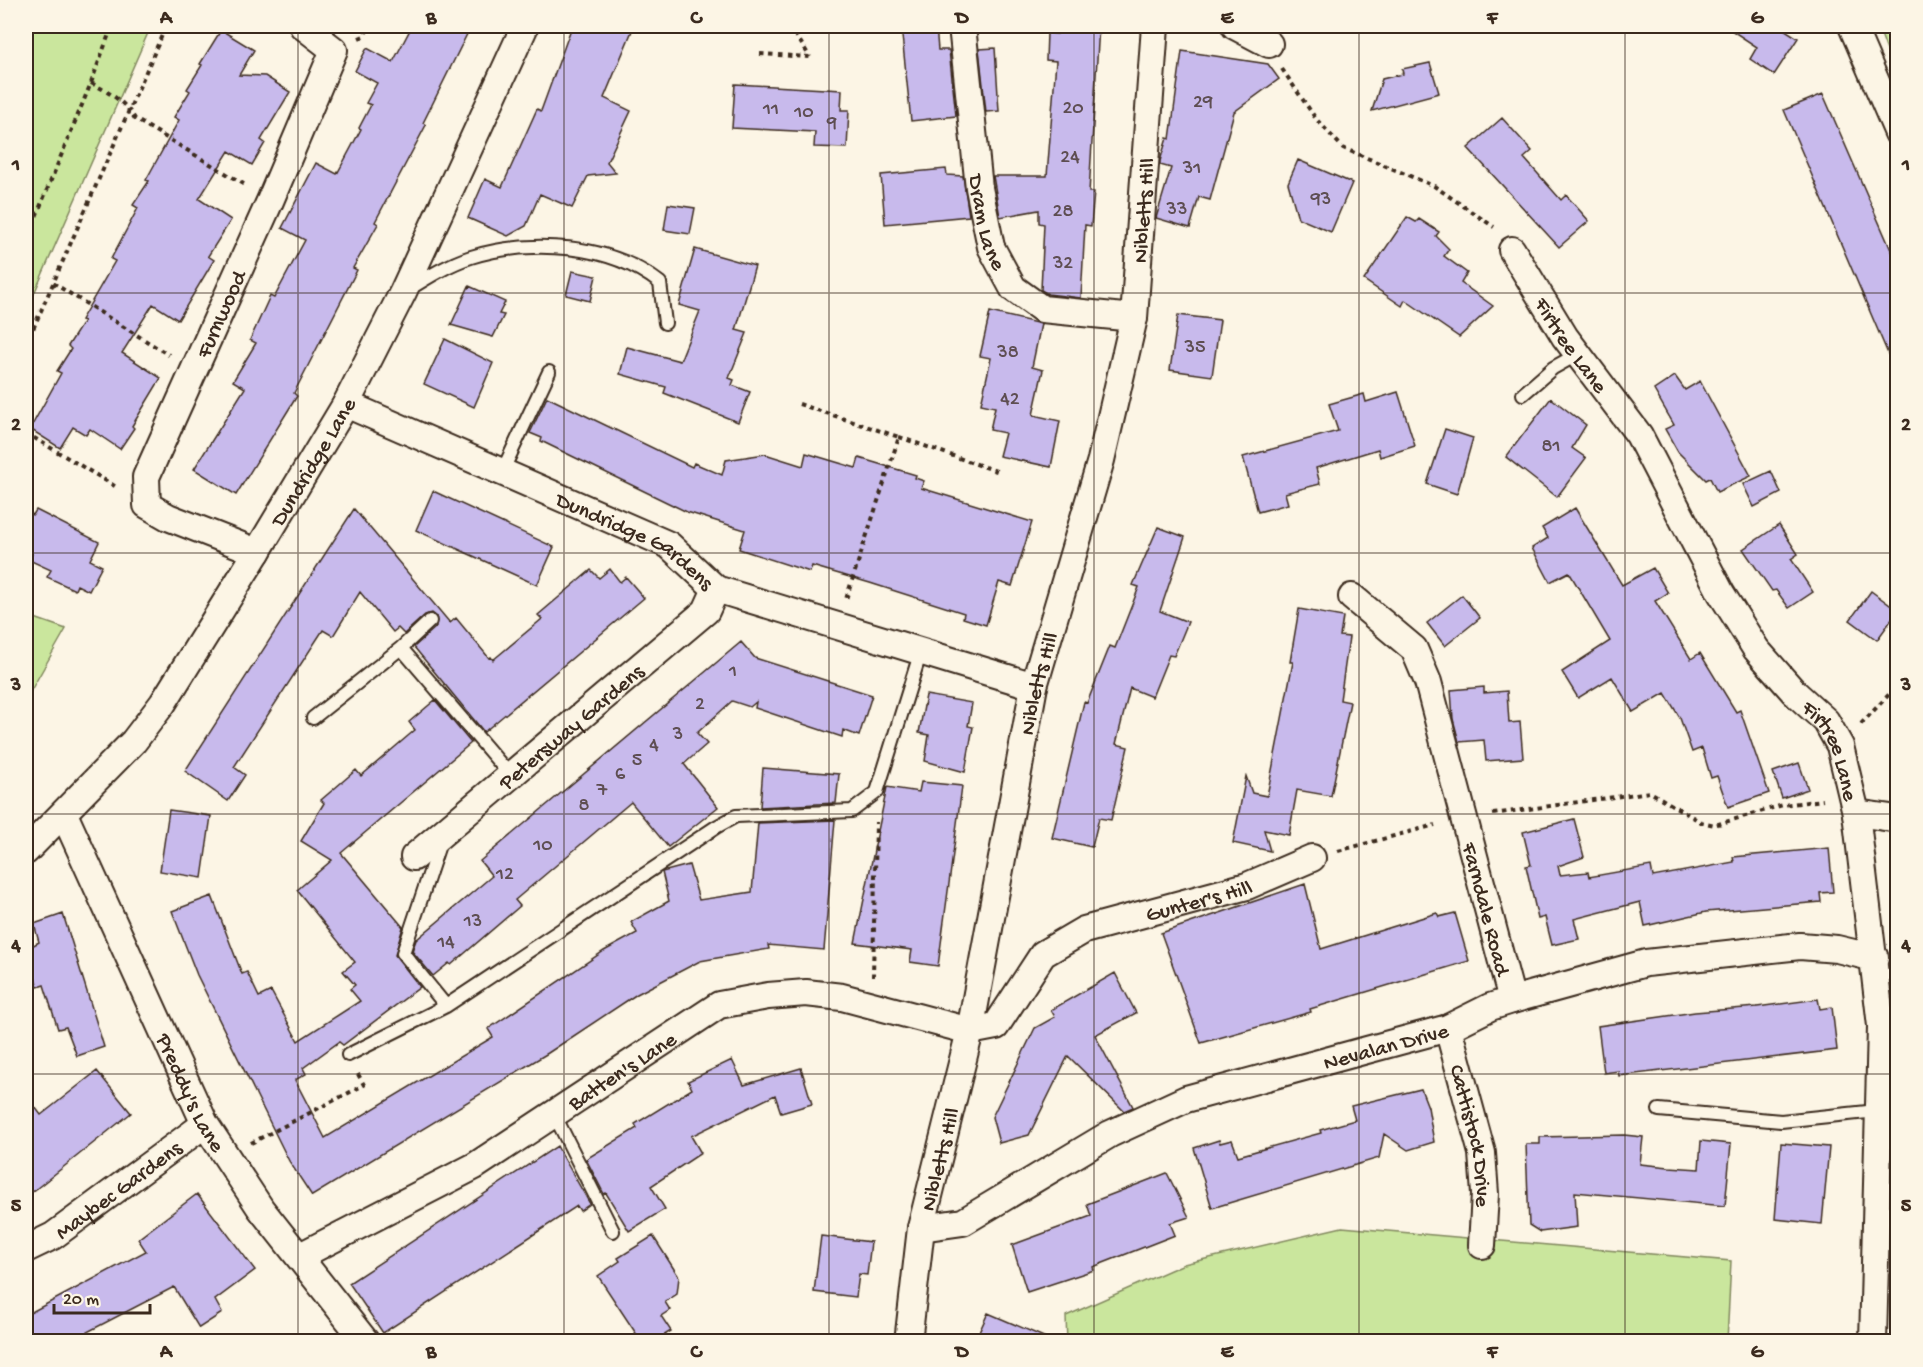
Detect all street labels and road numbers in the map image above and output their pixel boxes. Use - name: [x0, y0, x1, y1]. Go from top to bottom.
- street label: Nibletts Hill: [1129, 157, 1162, 264]
- street label: Dram Lane: [960, 172, 1010, 276]
- street label: Furnwood: [192, 266, 255, 364]
- street label: Firtree Lane: [1526, 293, 1612, 400]
- street label: Dundridge Lane: [266, 394, 364, 533]
- street label: Dundridge Gardens: [549, 488, 718, 598]
- street label: Nibletts Hill: [1016, 630, 1066, 738]
- street label: Petersway Gardens: [494, 660, 651, 798]
- street label: Firtree Lane: [1794, 696, 1862, 804]
- street label: Farndale Road: [1454, 839, 1514, 981]
- street label: Gunter's Hill: [1143, 876, 1257, 930]
- street label: Nevalan Drive: [1321, 1019, 1452, 1078]
- street label: Batten's Lane: [564, 1027, 683, 1118]
- street label: Preddy's Lane: [148, 1029, 229, 1159]
- street label: Cattistock Drive: [1442, 1062, 1494, 1208]
- street label: Nibletts Hill: [917, 1105, 967, 1214]
- street label: Maybec Gardens: [51, 1136, 189, 1247]

